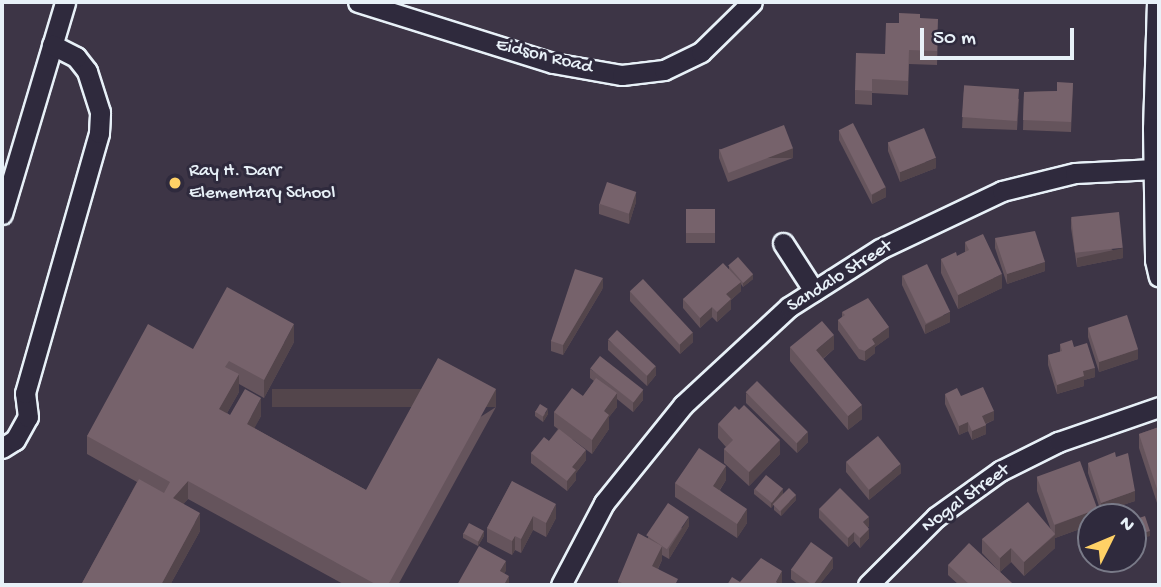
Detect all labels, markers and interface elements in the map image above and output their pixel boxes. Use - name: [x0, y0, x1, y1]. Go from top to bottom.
- scale bar: [923, 14, 1077, 58]
- text: 50 m: [933, 27, 976, 52]
- street label: Eidson Road: [493, 34, 595, 80]
- place label: Ray H. Darr Elementary School: [189, 161, 335, 205]
- marker: Ray H. Darr Elementary School: [167, 175, 183, 191]
- street label: Sandalo Street: [783, 236, 897, 318]
- street label: Nogal Street: [918, 460, 1014, 538]
- north arrow: [1077, 503, 1147, 573]
- text: N: [1114, 512, 1139, 537]

